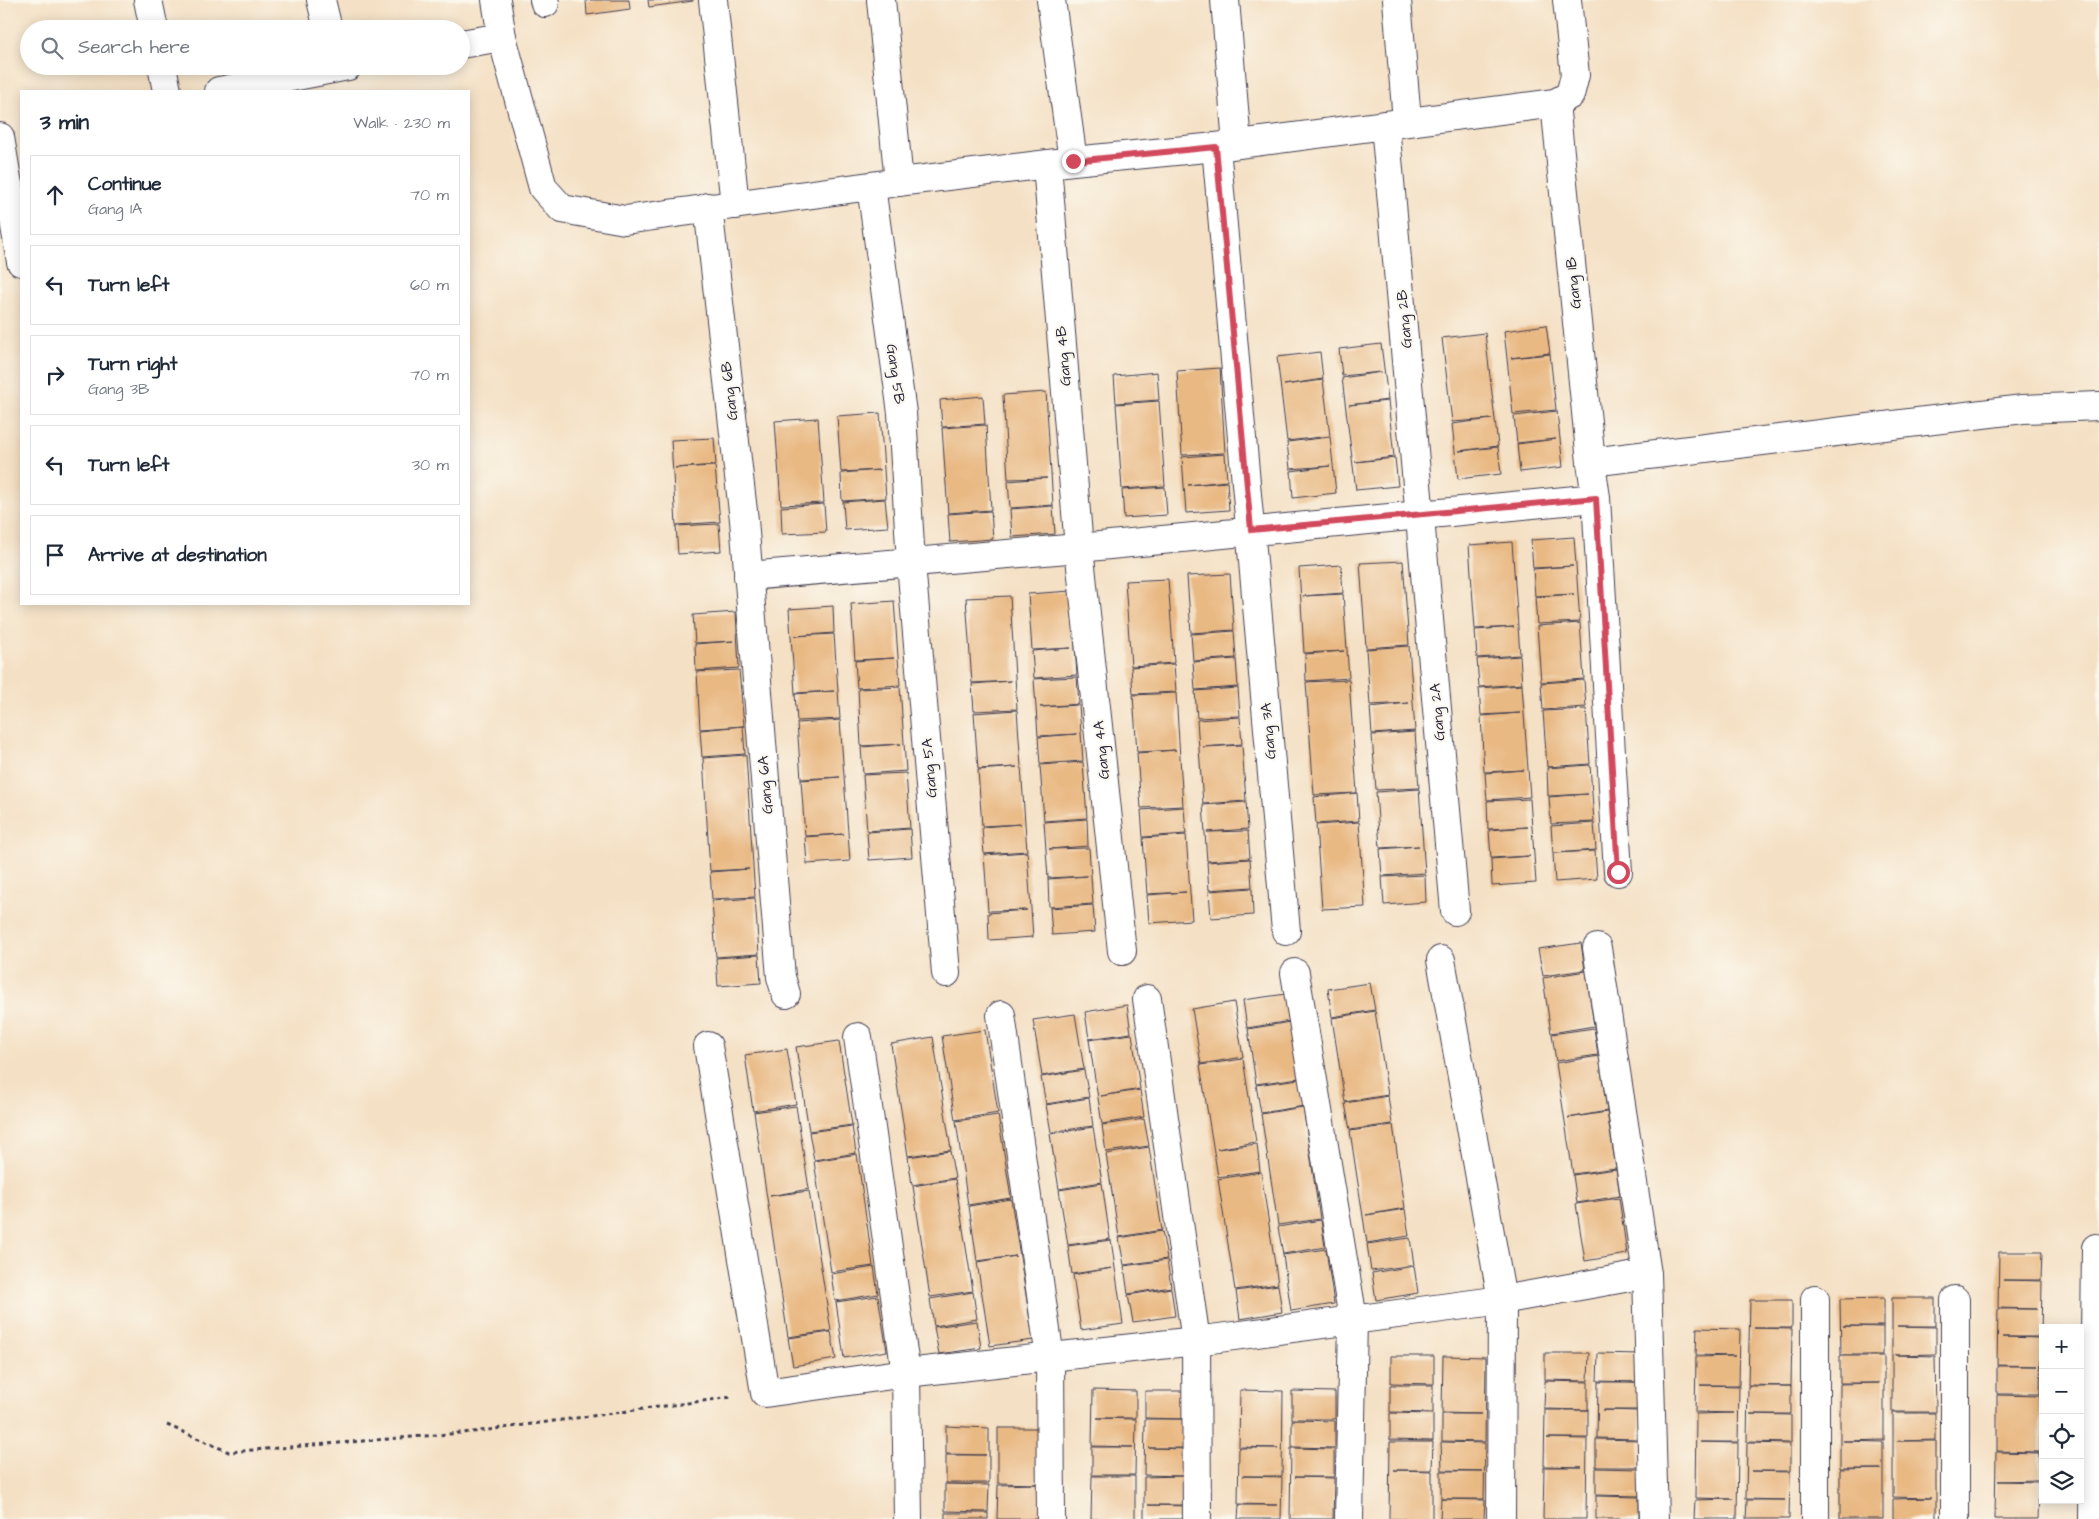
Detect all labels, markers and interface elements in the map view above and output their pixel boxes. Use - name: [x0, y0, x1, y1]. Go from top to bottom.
- search box: [20, 20, 470, 75]
- icon: search: [38, 34, 66, 62]
- text: Search here: [78, 34, 190, 61]
- text: 3 min: [40, 108, 89, 137]
- text: Walk · 230 m: [353, 112, 450, 134]
- route end: [1062, 150, 1085, 173]
- text: Continue: [88, 171, 162, 198]
- icon: ahead: [41, 181, 69, 209]
- text: 70 m: [410, 184, 449, 206]
- text: Gang 1A: [88, 198, 142, 220]
- street label: Gang 1B: [1560, 256, 1588, 310]
- icon: left: [41, 271, 69, 299]
- text: Turn left: [88, 272, 169, 299]
- text: 60 m: [410, 274, 449, 296]
- street label: Gang 2B: [1391, 288, 1419, 349]
- street label: Gang 4B: [1050, 325, 1078, 387]
- street label: Gang 5B: [880, 343, 910, 406]
- text: Turn right: [88, 351, 177, 378]
- street label: Gang 6B: [715, 360, 745, 422]
- icon: right: [41, 361, 69, 389]
- text: 70 m: [410, 364, 449, 386]
- text: Gang 3B: [88, 378, 149, 400]
- icon: left: [41, 451, 69, 479]
- text: Turn left: [88, 452, 169, 479]
- text: 30 m: [412, 454, 449, 476]
- icon: arrive: [41, 541, 69, 569]
- text: Arrive at destination: [88, 542, 267, 569]
- street label: Gang 2A: [1425, 682, 1451, 741]
- street label: Gang 3A: [1256, 701, 1282, 760]
- street label: Gang 4A: [1088, 719, 1116, 780]
- street label: Gang 5A: [916, 737, 944, 799]
- street label: Gang 6A: [752, 755, 779, 815]
- route start: [1607, 861, 1630, 884]
- map controls: [2039, 1324, 2084, 1504]
- button: +: [2039, 1324, 2084, 1369]
- button: −: [2039, 1369, 2084, 1414]
- button: locate: [2039, 1414, 2084, 1459]
- button: layers: [2039, 1459, 2084, 1504]

